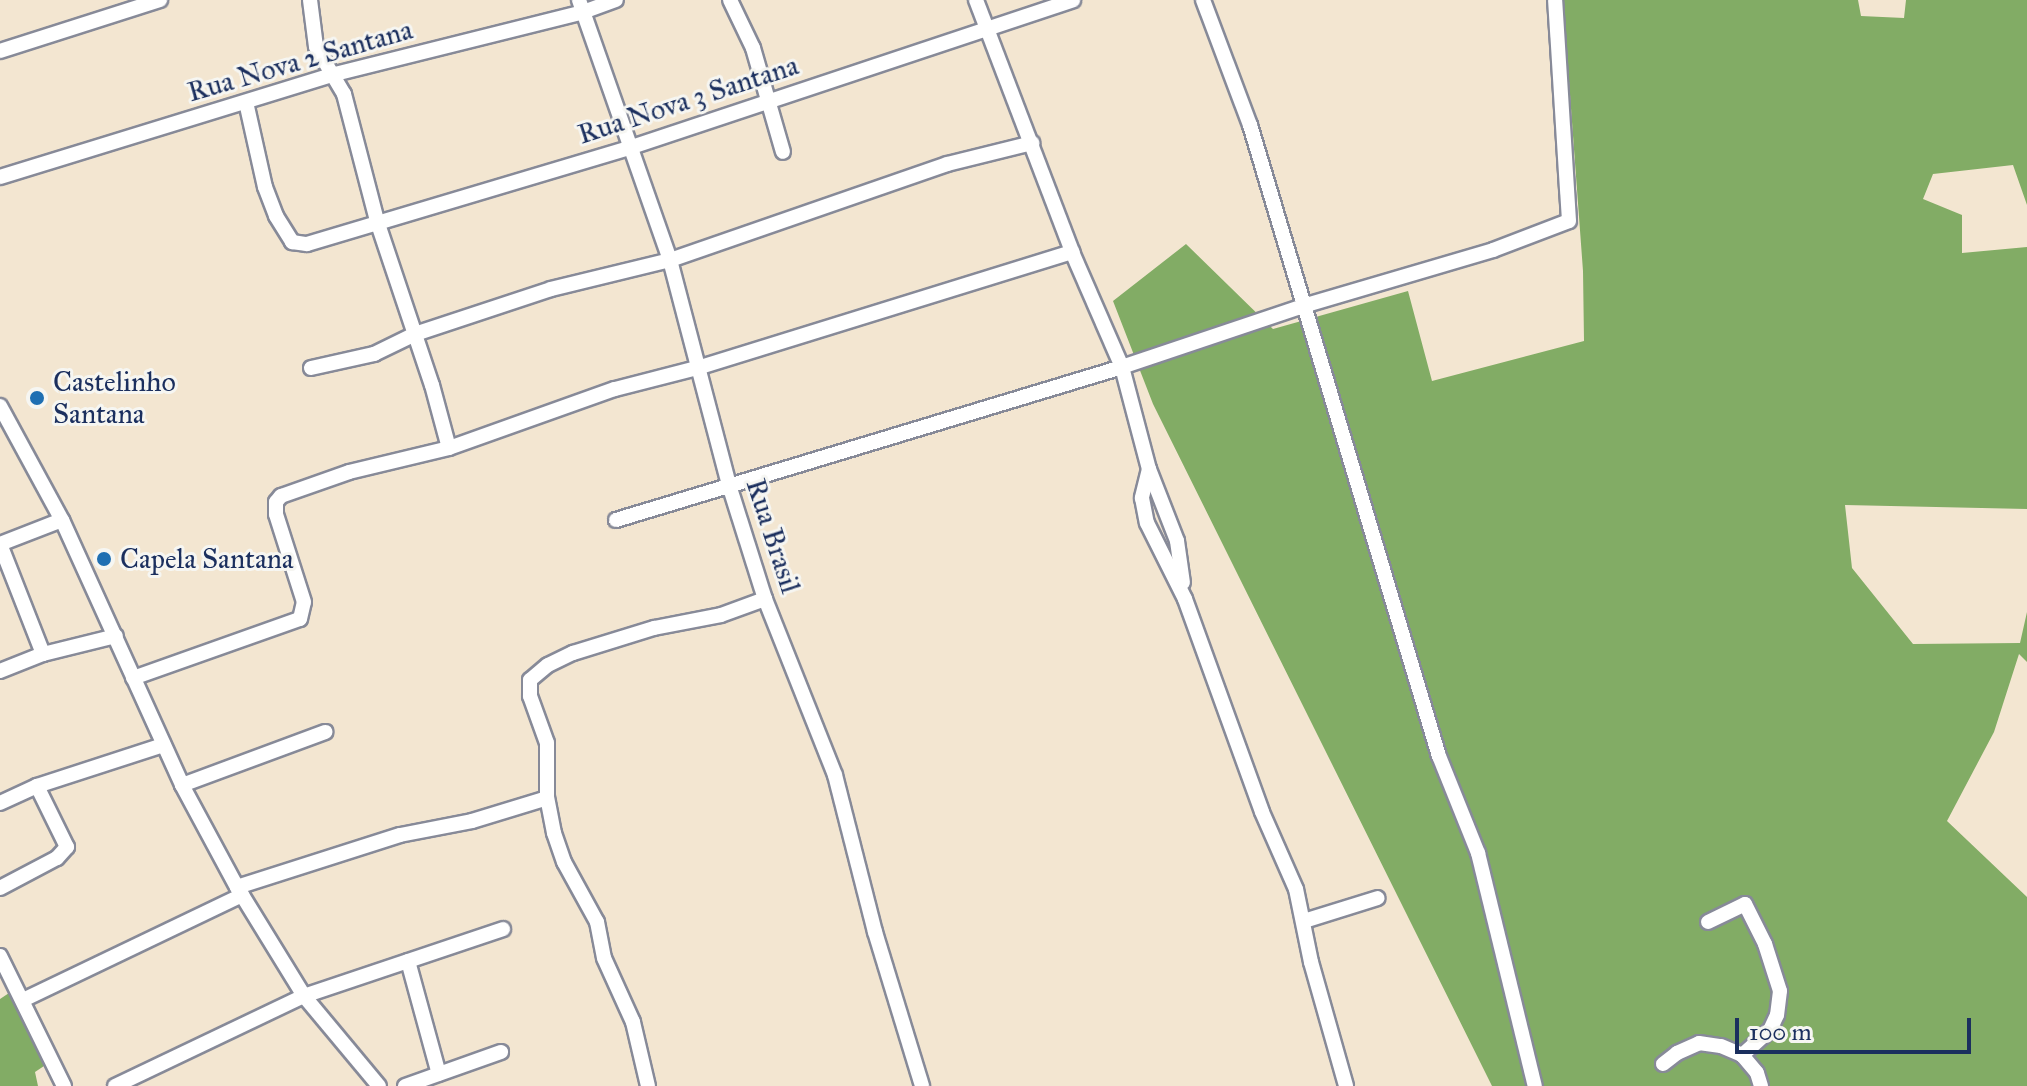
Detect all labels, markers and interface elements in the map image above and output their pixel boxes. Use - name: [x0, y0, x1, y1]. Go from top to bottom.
- street label: Rua Nova 2 Santana: [184, 13, 416, 109]
- street label: Rua Nova 3 Santana: [574, 49, 802, 151]
- place label: Castelinho Santana: [53, 365, 176, 431]
- marker: Castelinho Santana: [28, 389, 46, 407]
- street label: Rua Brasil: [739, 474, 807, 598]
- place label: Capela Santana: [120, 542, 294, 576]
- marker: Capela Santana: [95, 550, 113, 568]
- scale bar: [1739, 1002, 1975, 1052]
- text: 100 m: [1749, 1017, 1812, 1047]

